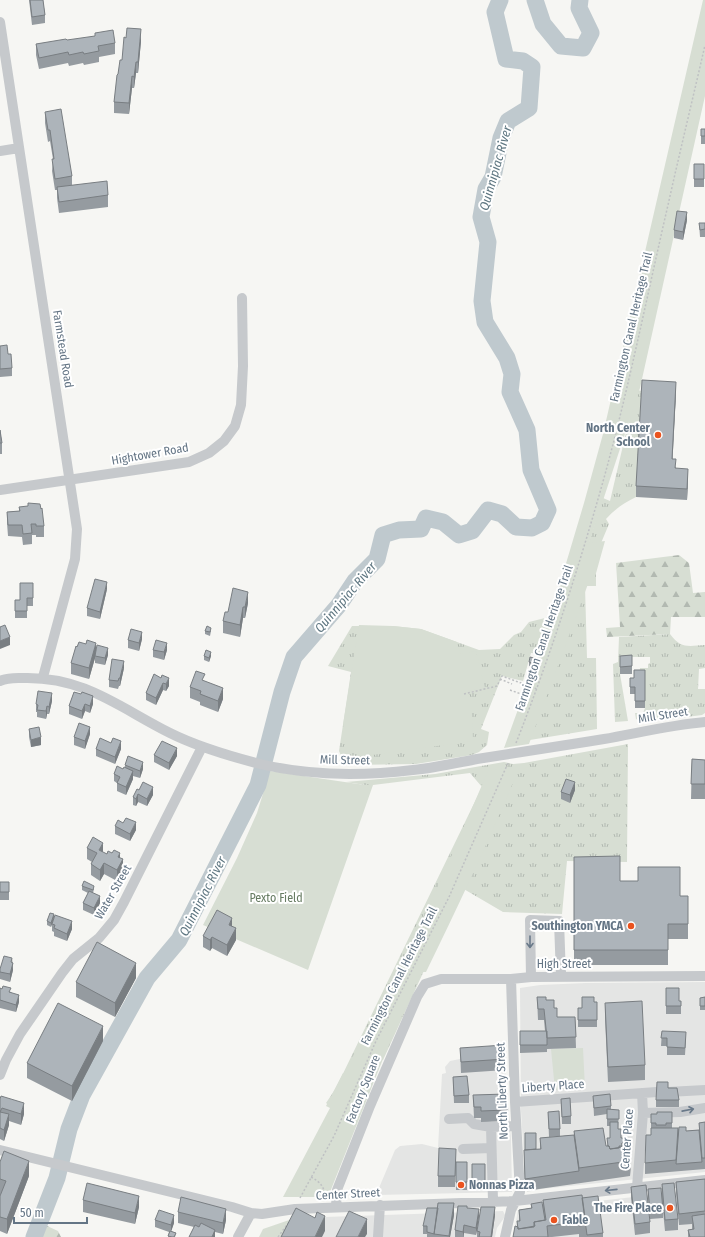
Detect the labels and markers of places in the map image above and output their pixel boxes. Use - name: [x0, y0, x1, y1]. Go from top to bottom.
- place label: North Center School: [586, 421, 651, 449]
- marker: North Center School: [653, 430, 663, 440]
- place label: Southington YMCA: [531, 919, 623, 933]
- marker: Southington YMCA: [626, 921, 636, 931]
- place label: Nonnas Pizza: [469, 1178, 534, 1192]
- marker: Nonnas Pizza: [456, 1180, 466, 1190]
- place label: The Fire Place: [594, 1201, 662, 1215]
- marker: The Fire Place: [665, 1203, 675, 1213]
- place label: Fable: [562, 1213, 588, 1227]
- marker: Fable: [549, 1215, 559, 1225]

